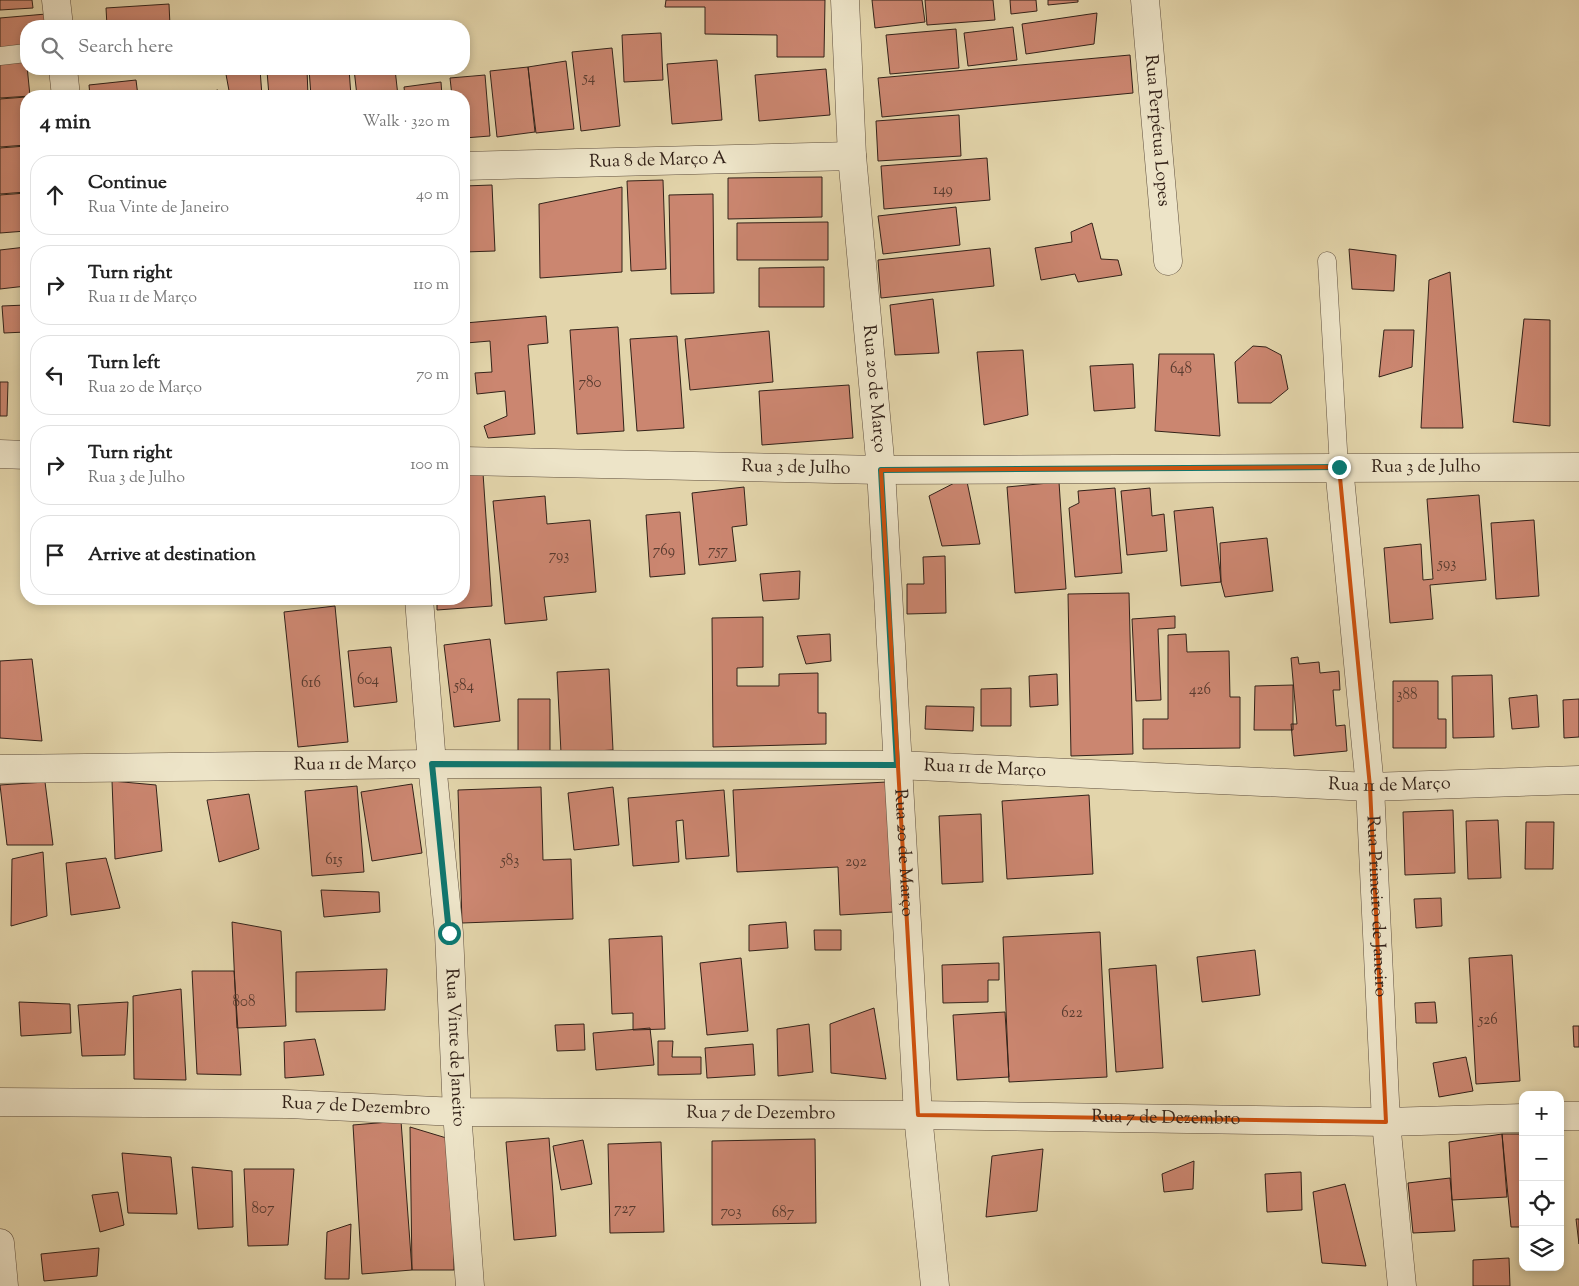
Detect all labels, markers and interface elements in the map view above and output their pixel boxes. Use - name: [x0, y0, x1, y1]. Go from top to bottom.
- search box: [20, 20, 470, 75]
- icon: search: [38, 34, 66, 62]
- text: Search here: [78, 34, 173, 61]
- street label: Rua Perpétua Lopes: [1137, 53, 1176, 208]
- house number: 54: [582, 68, 596, 89]
- text: 4 min: [40, 108, 91, 138]
- text: Walk · 320 m: [363, 111, 450, 134]
- street label: Rua 8 de Março A: [589, 146, 728, 176]
- text: Continue: [88, 170, 167, 197]
- house number: 149: [933, 180, 953, 201]
- icon: ahead: [41, 181, 69, 209]
- text: 40 m: [416, 184, 449, 207]
- text: Rua Vinte de Janeiro: [88, 197, 229, 220]
- text: Turn right: [88, 260, 172, 287]
- icon: right: [41, 271, 69, 299]
- text: 110 m: [413, 274, 449, 297]
- text: Rua 11 de Março: [88, 287, 197, 310]
- street label: Rua 20 de Março: [855, 324, 892, 454]
- text: Turn left: [88, 350, 160, 377]
- house number: 648: [1170, 359, 1192, 380]
- icon: left: [41, 361, 69, 389]
- text: 70 m: [416, 364, 449, 387]
- house number: 780: [579, 373, 602, 394]
- text: Rua 20 de Março: [88, 377, 202, 400]
- text: Turn right: [88, 440, 172, 467]
- icon: right: [41, 451, 69, 479]
- text: 100 m: [410, 454, 449, 477]
- street label: Rua 3 de Julho: [741, 454, 851, 482]
- street label: Rua 3 de Julho: [1371, 454, 1481, 481]
- route end: [1328, 456, 1351, 479]
- text: Rua 3 de Julho: [88, 467, 185, 490]
- icon: arrive: [41, 541, 69, 569]
- house number: 769: [653, 541, 675, 562]
- house number: 757: [708, 541, 729, 562]
- text: Arrive at destination: [88, 542, 256, 569]
- house number: 793: [549, 546, 569, 567]
- house number: 593: [1437, 554, 1456, 575]
- house number: 604: [357, 670, 380, 691]
- house number: 616: [301, 673, 321, 694]
- house number: 584: [453, 676, 474, 697]
- house number: 426: [1189, 680, 1211, 701]
- house number: 388: [1396, 685, 1418, 706]
- street label: Rua 11 de Março: [294, 751, 417, 779]
- street label: Rua 11 de Março: [923, 753, 1047, 785]
- street label: Rua 11 de Março: [1328, 771, 1451, 800]
- street label: Rua 20 de Março: [886, 788, 920, 918]
- street label: Rua Primeiro de Janeiro: [1358, 815, 1393, 998]
- house number: 615: [325, 850, 343, 871]
- house number: 583: [500, 851, 519, 872]
- house number: 292: [845, 852, 867, 873]
- route start: [438, 922, 461, 945]
- street label: Rua Vinte de Janeiro: [438, 968, 471, 1128]
- house number: 808: [233, 992, 255, 1013]
- house number: 622: [1061, 1003, 1083, 1024]
- house number: 526: [1477, 1010, 1498, 1031]
- street label: Rua 7 de Dezembro: [281, 1091, 431, 1124]
- map controls: [1519, 1091, 1564, 1271]
- button: +: [1519, 1091, 1564, 1136]
- street label: Rua 7 de Dezembro: [686, 1100, 836, 1127]
- street label: Rua 7 de Dezembro: [1091, 1105, 1241, 1133]
- button: −: [1519, 1136, 1564, 1181]
- button: locate: [1519, 1181, 1564, 1226]
- house number: 807: [252, 1199, 275, 1220]
- house number: 727: [614, 1199, 636, 1220]
- house number: 703: [720, 1202, 742, 1223]
- house number: 687: [772, 1203, 795, 1224]
- button: layers: [1519, 1226, 1564, 1271]

